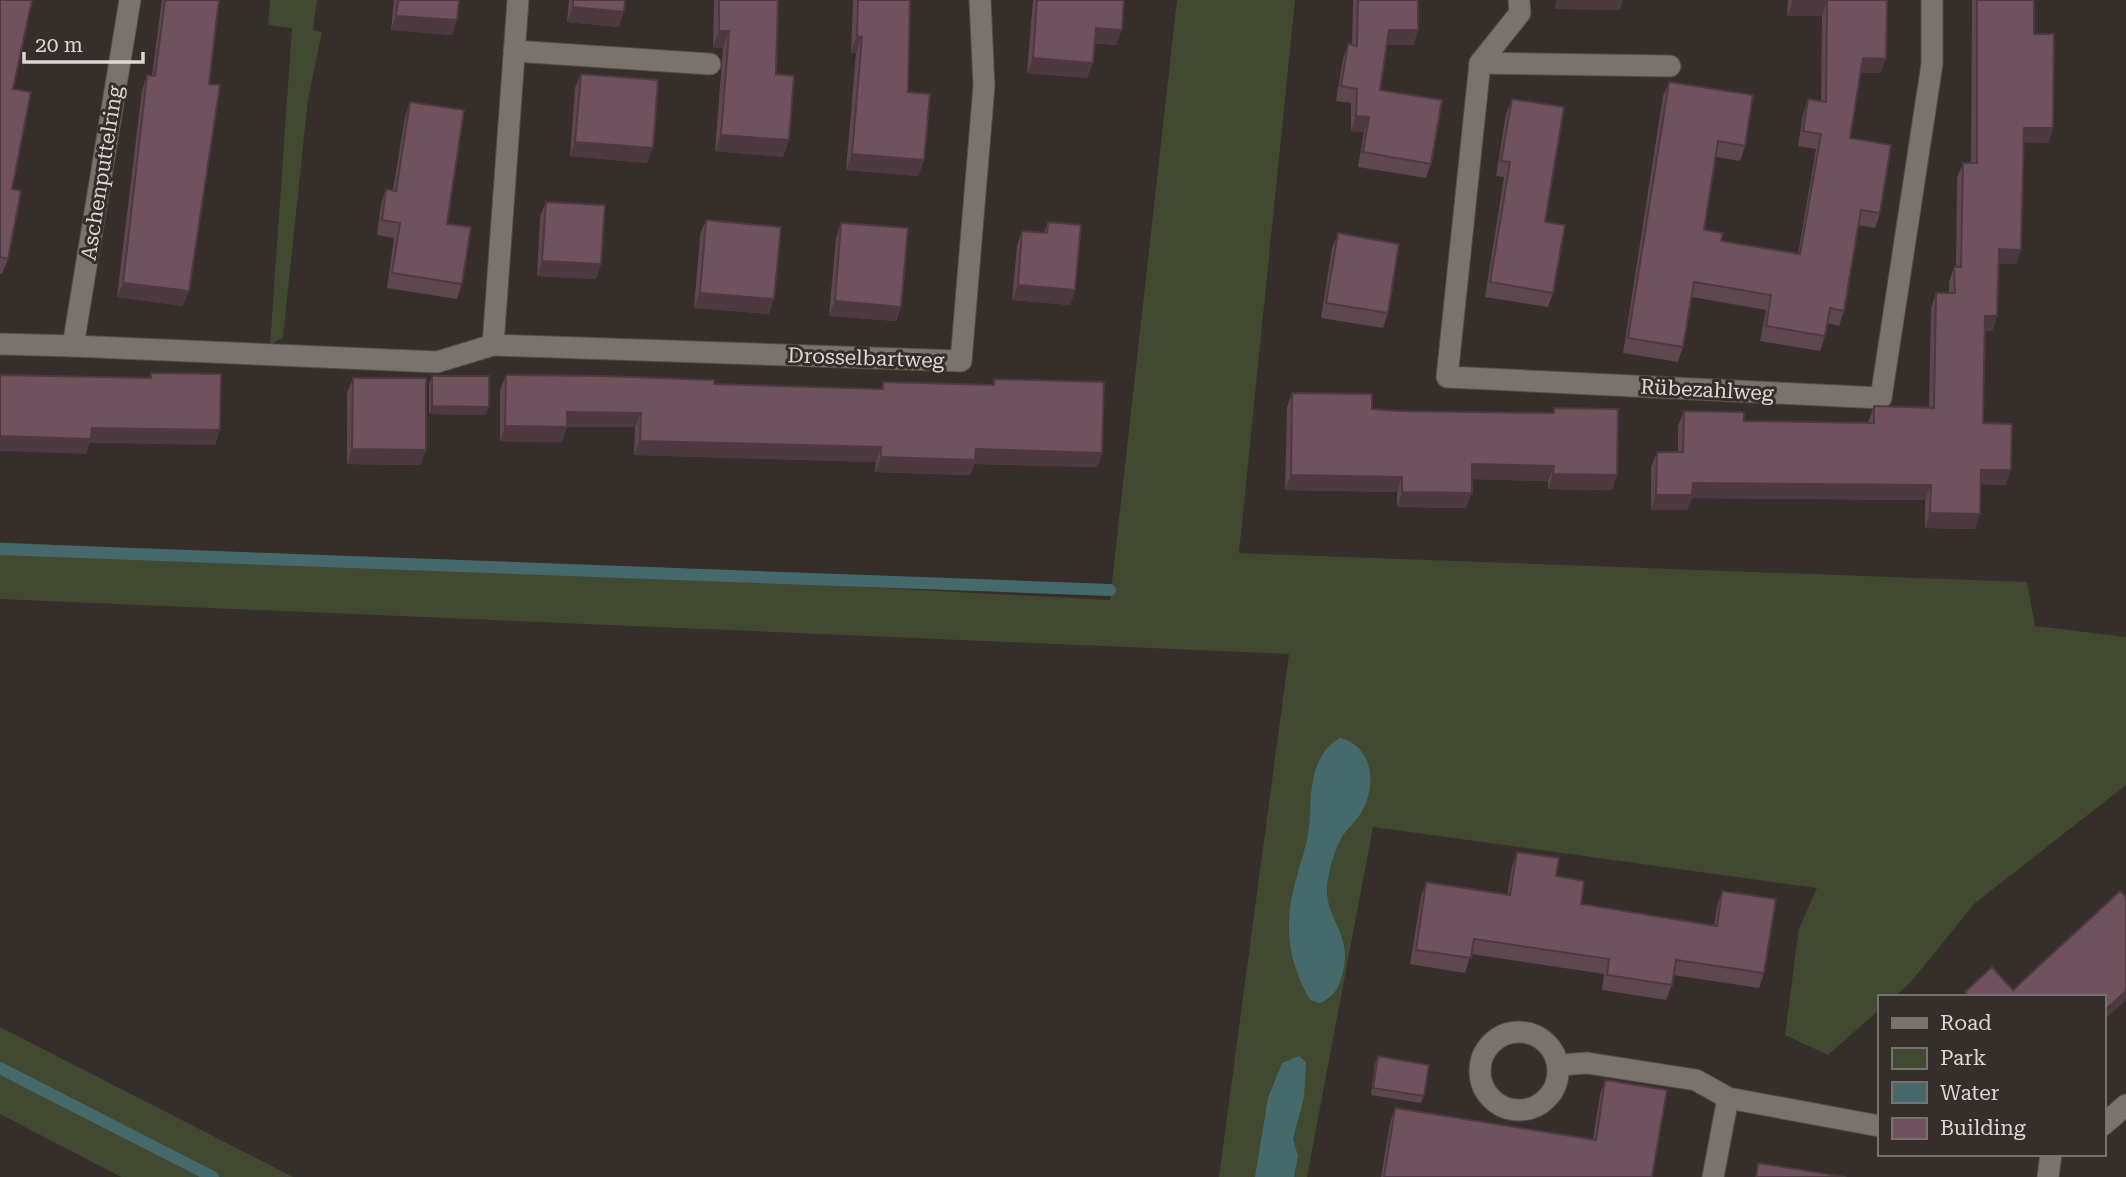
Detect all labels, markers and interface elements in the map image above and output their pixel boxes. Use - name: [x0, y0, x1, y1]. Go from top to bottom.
- scale bar: [24, 21, 144, 65]
- text: 20 m: [35, 33, 83, 57]
- street label: Aschenputtelring: [76, 84, 128, 262]
- street label: Drosselbartweg: [787, 343, 945, 373]
- street label: Rübezahlweg: [1640, 375, 1774, 405]
- legend: [1878, 995, 2105, 1156]
- text: Road: [1940, 1011, 1992, 1035]
- text: Park: [1940, 1046, 1986, 1070]
- text: Water: [1940, 1081, 2000, 1105]
- text: Building: [1940, 1116, 2026, 1140]

